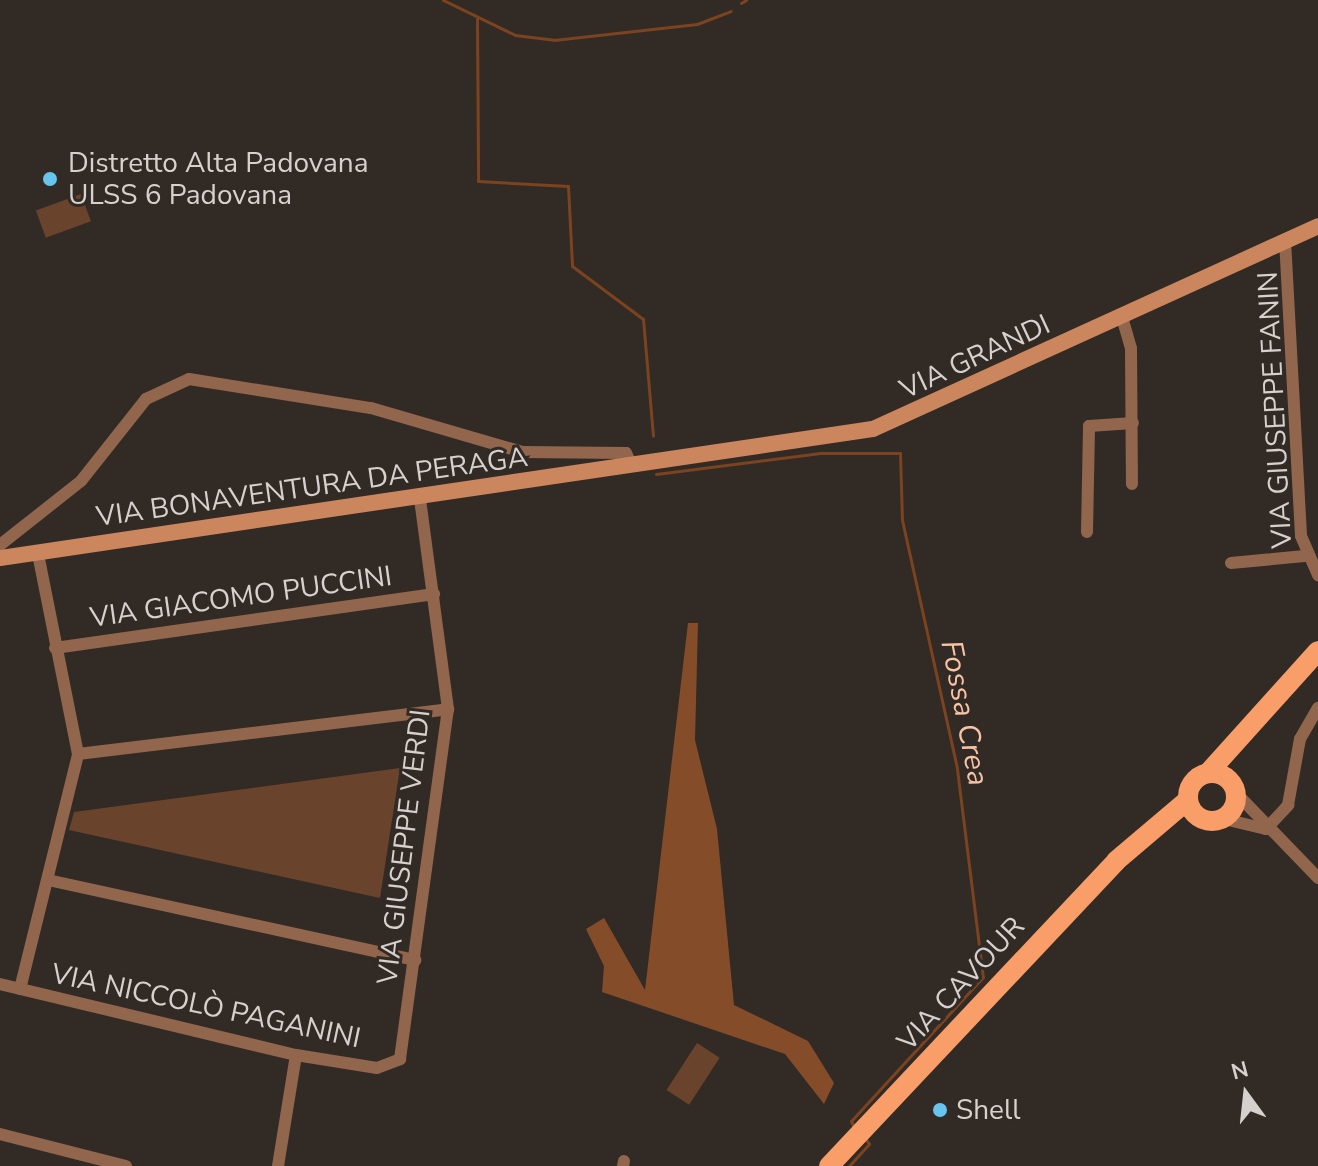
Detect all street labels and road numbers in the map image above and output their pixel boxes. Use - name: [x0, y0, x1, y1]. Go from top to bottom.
- street label: VIA GIUSEPPE FANIN: [1251, 271, 1299, 549]
- street label: VIA GRANDI: [895, 308, 1055, 406]
- street label: VIA BONAVENTURA DA PERAGA: [94, 440, 530, 534]
- street label: VIA GIACOMO PUCCINI: [88, 559, 394, 635]
- street label: VIA GIUSEPPE VERDI: [370, 708, 438, 986]
- street label: VIA CAVOUR: [890, 910, 1032, 1058]
- street label: VIA NICCOLÒ PAGANINI: [48, 957, 364, 1055]

